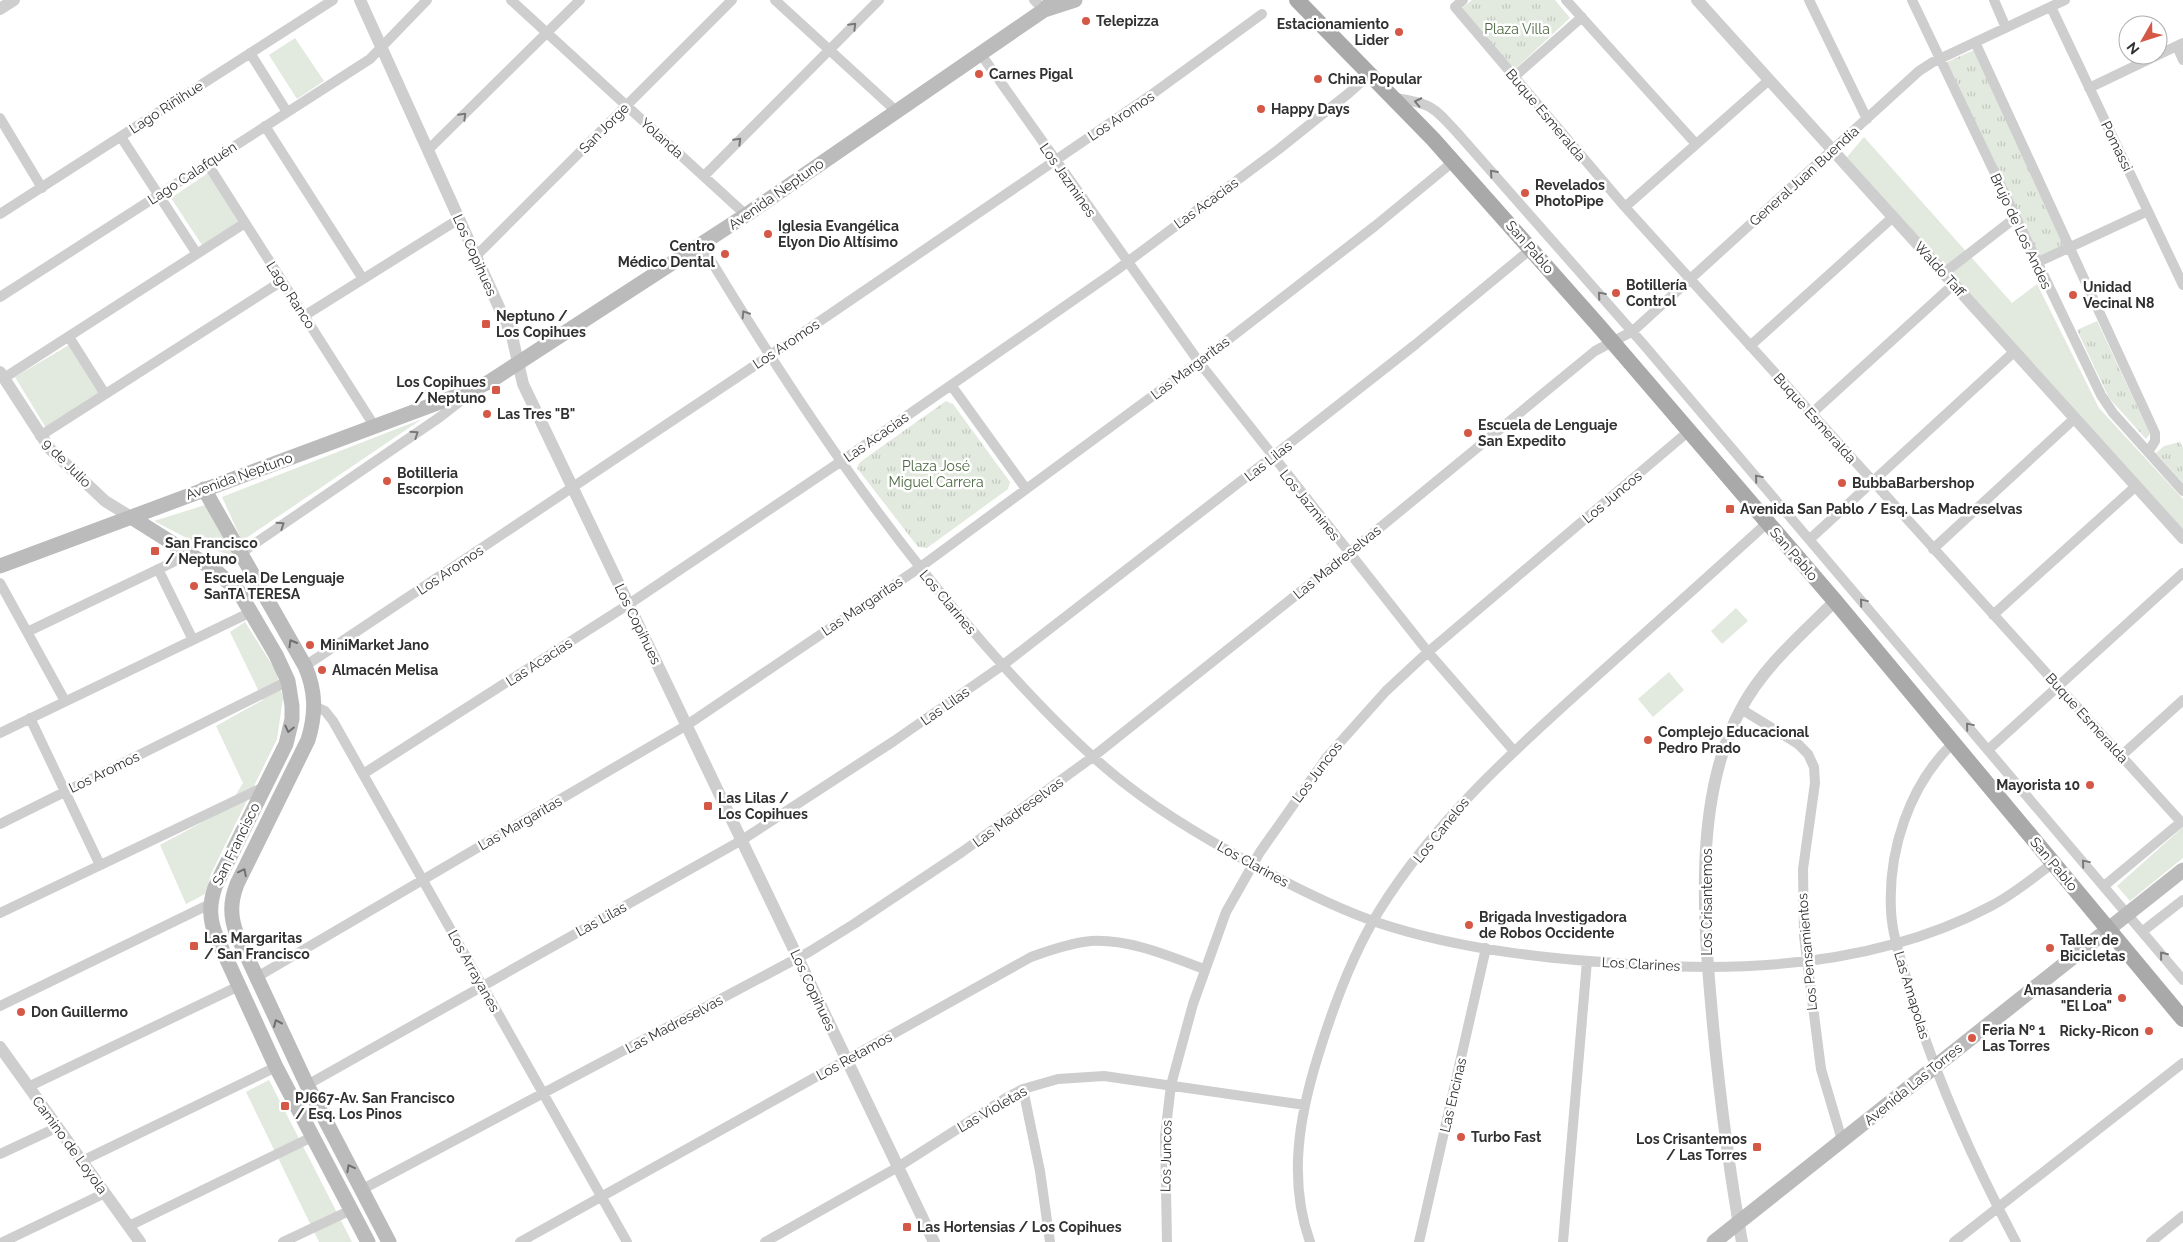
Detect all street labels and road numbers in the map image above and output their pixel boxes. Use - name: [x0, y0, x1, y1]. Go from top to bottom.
- street label: Buque Esmeralda: [1503, 66, 1589, 164]
- street label: Lago Riñihue: [126, 77, 206, 137]
- street label: Los Aromos: [1085, 88, 1157, 144]
- street label: San Jorge: [576, 100, 632, 156]
- street label: Yolanda: [637, 115, 687, 161]
- street label: Pomassi: [2098, 118, 2136, 174]
- street label: General Juan Buendía: [1746, 123, 1862, 229]
- street label: Lago Calafquén: [145, 138, 239, 208]
- street label: Los Jazmines: [1037, 140, 1099, 220]
- street label: Avenida Neptuno: [725, 155, 827, 233]
- street label: Brujo de Los Andes: [1987, 171, 2055, 292]
- street label: Las Acacias: [1171, 174, 1241, 232]
- street label: Los Copihues: [450, 212, 500, 299]
- street label: San Pablo: [1503, 217, 1557, 277]
- street label: Waldo Taff: [1911, 238, 1969, 300]
- street label: Lago Ranco: [263, 258, 319, 332]
- street label: Los Aromos: [750, 316, 822, 372]
- street label: Las Margaritas: [1148, 333, 1233, 403]
- street label: Buque Esmeralda: [1770, 370, 1860, 466]
- street label: Las Acacias: [841, 409, 912, 465]
- street label: 9 de Julio: [39, 435, 95, 491]
- street label: Las Lilas: [1241, 437, 1295, 484]
- street label: Avenida Neptuno: [183, 449, 295, 503]
- street label: Los Jazmines: [1277, 466, 1344, 544]
- street label: Los Juncos: [1579, 468, 1645, 526]
- street label: Las Madreselvas: [1290, 522, 1384, 602]
- street label: San Pablo: [1767, 524, 1821, 584]
- street label: Los Aromos: [414, 542, 486, 598]
- street label: Los Clarines: [917, 567, 980, 638]
- street label: Las Margaritas: [819, 573, 906, 639]
- street label: Los Copihues: [612, 581, 665, 667]
- street label: Las Acacias: [503, 635, 575, 689]
- street label: Buque Esmeralda: [2042, 670, 2132, 766]
- street label: Las Lilas: [918, 683, 973, 728]
- street label: Los Juncos: [1289, 738, 1345, 806]
- street label: Los Aromos: [66, 748, 142, 796]
- street label: Las Madreselvas: [970, 774, 1066, 850]
- street label: Las Margaritas: [475, 792, 565, 853]
- street label: Los Canelos: [1410, 794, 1472, 866]
- street label: San Francisco: [209, 800, 263, 888]
- street label: San Pablo: [2027, 834, 2081, 894]
- street label: Los Clarines: [1215, 838, 1292, 890]
- street label: Los Crisantemos: [1699, 848, 1715, 956]
- street label: Los Pensamientos: [1794, 892, 1820, 1011]
- street label: Las Lilas: [573, 898, 629, 939]
- street label: Los Arrayanes: [445, 927, 503, 1015]
- street label: Los Copihues: [787, 947, 839, 1033]
- street label: Las Amapolas: [1891, 949, 1933, 1041]
- street label: Los Clarines: [1601, 954, 1681, 974]
- street label: Las Madreselvas: [623, 992, 726, 1056]
- street label: Los Retamos: [813, 1029, 895, 1083]
- street label: Avenida Las Torres: [1861, 1040, 1965, 1128]
- street label: Las Encinas: [1437, 1056, 1469, 1134]
- street label: Las Violetas: [954, 1083, 1030, 1135]
- street label: Camino de Loyola: [29, 1093, 111, 1197]
- street label: Los Juncos: [1157, 1120, 1175, 1192]

